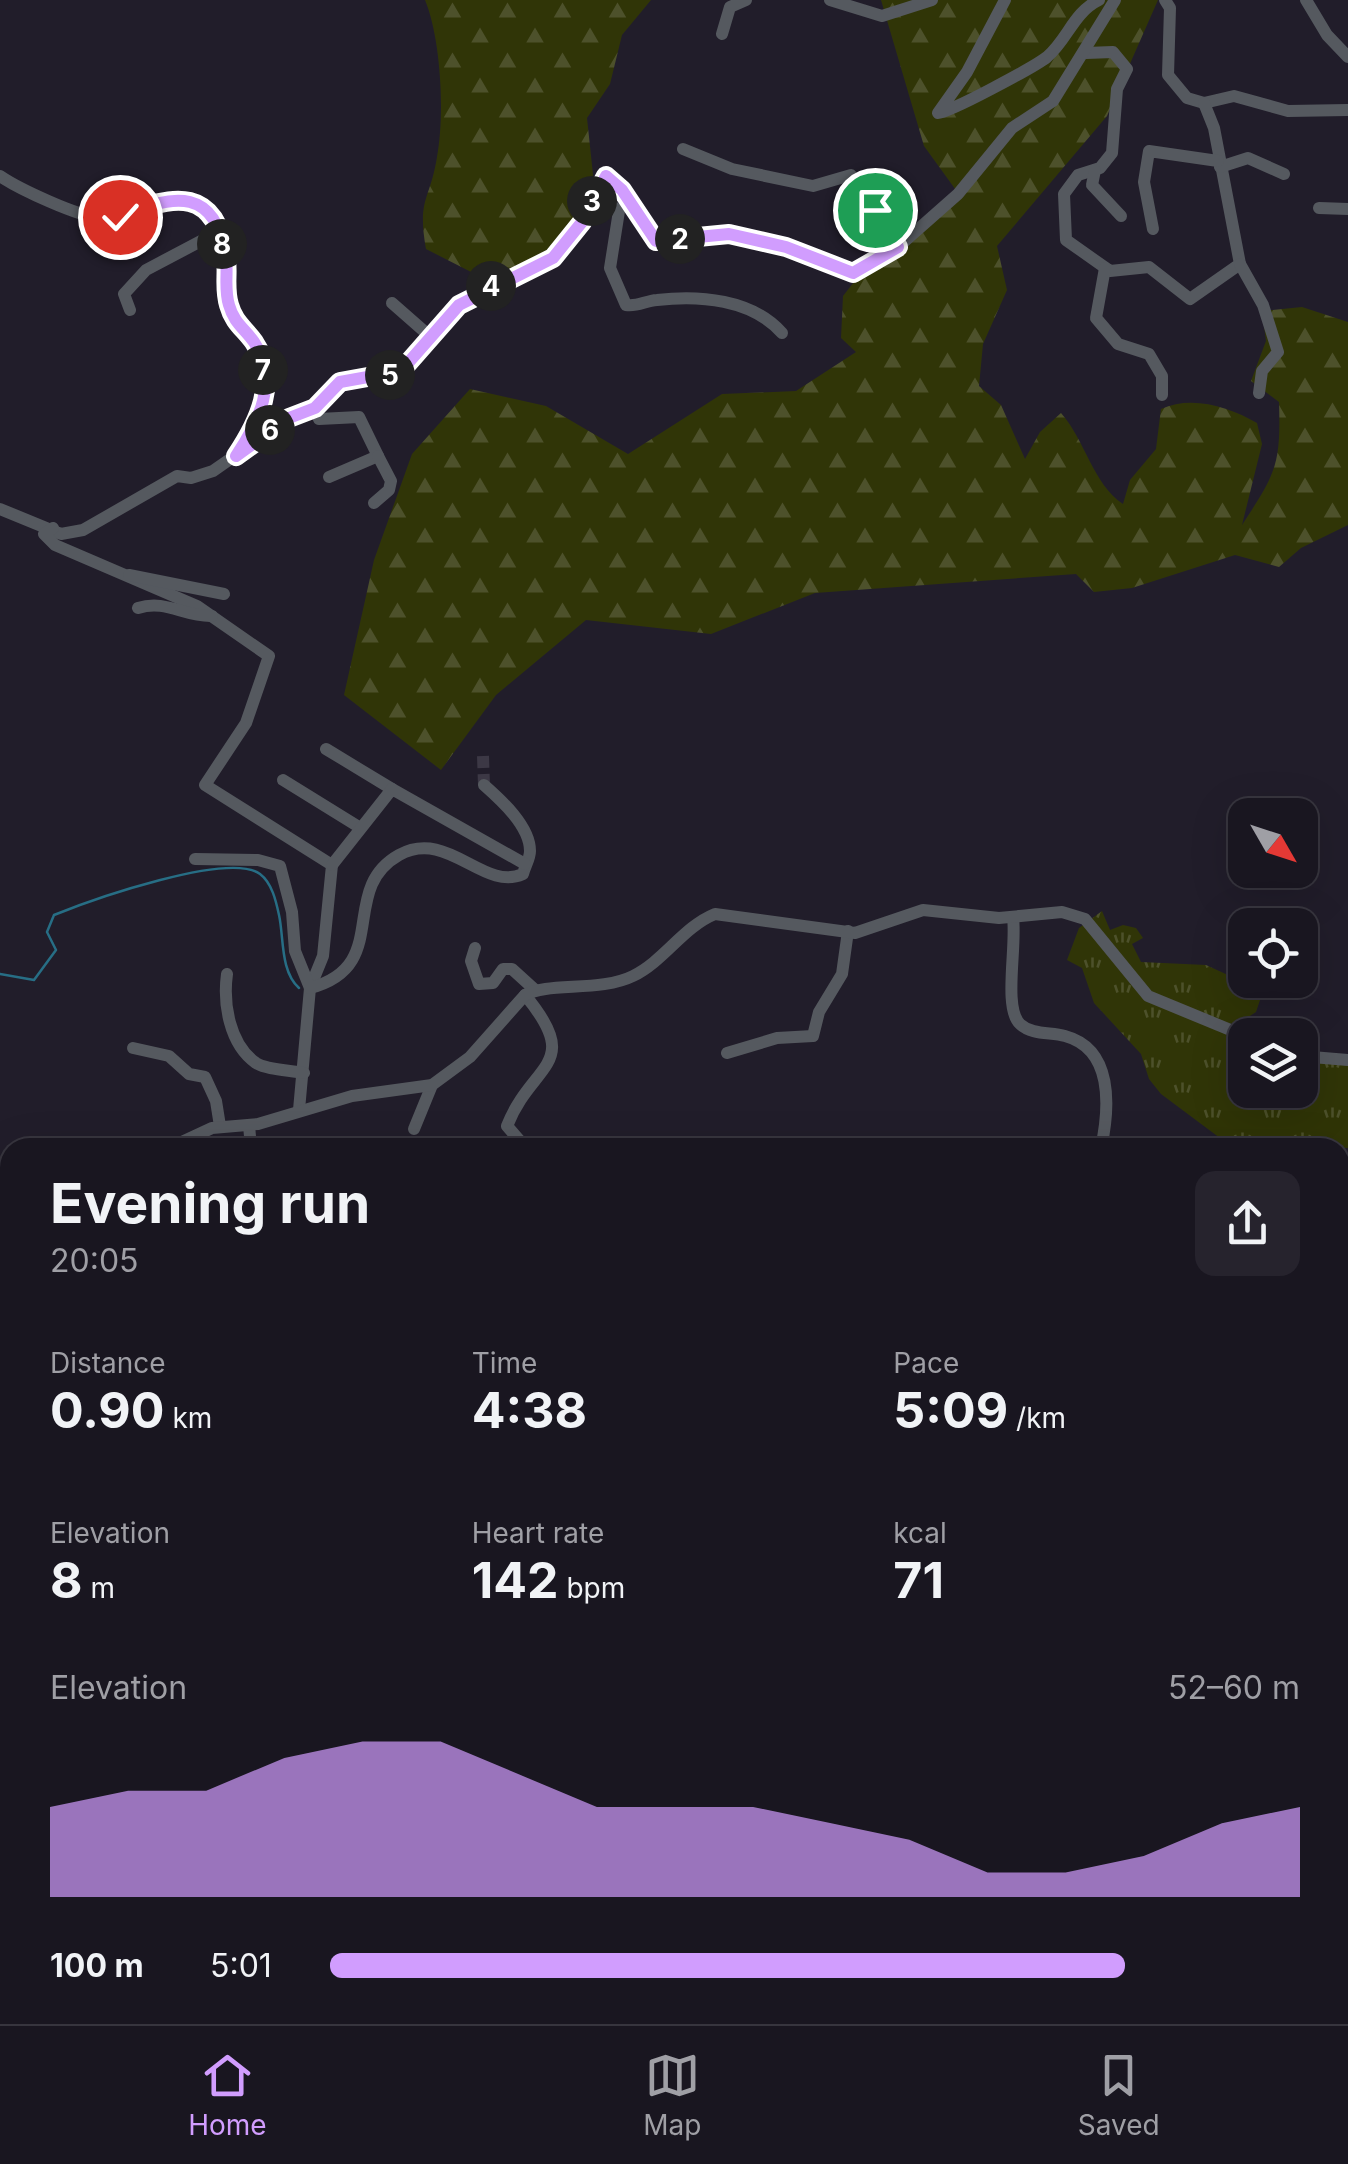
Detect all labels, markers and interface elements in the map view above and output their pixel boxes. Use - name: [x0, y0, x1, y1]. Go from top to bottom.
- pin: [833, 168, 918, 253]
- pin: [78, 175, 163, 260]
- pin: 3: [567, 176, 617, 226]
- icon: arrive: [848, 183, 903, 238]
- text: 3: [583, 184, 601, 218]
- icon: check: [93, 190, 148, 245]
- pin: 2: [655, 214, 705, 264]
- pin: 8: [197, 219, 247, 269]
- text: 2: [671, 222, 689, 256]
- text: 8: [213, 227, 231, 261]
- pin: 4: [466, 261, 516, 311]
- text: 4: [482, 269, 500, 303]
- pin: 7: [238, 345, 288, 395]
- pin: 5: [365, 350, 415, 400]
- text: 7: [255, 353, 271, 387]
- text: 5: [381, 358, 399, 392]
- pin: 6: [245, 405, 295, 455]
- text: 6: [261, 413, 279, 447]
- north arrow: [1228, 798, 1318, 888]
- map controls: [1228, 798, 1318, 1108]
- button: locate: [1228, 908, 1318, 998]
- button: layers: [1228, 1018, 1318, 1108]
- text: Evening run: [50, 1170, 370, 1236]
- button: share: [1195, 1171, 1300, 1276]
- text: 20:05: [50, 1241, 139, 1280]
- text: Distance: [50, 1346, 166, 1380]
- text: Time: [472, 1346, 537, 1380]
- text: Pace: [893, 1346, 959, 1380]
- text: 0.90: [50, 1380, 165, 1440]
- text: 4:38: [472, 1380, 587, 1440]
- text: 5:09: [893, 1380, 1008, 1440]
- text: km: [165, 1401, 212, 1435]
- text: /km: [1008, 1401, 1066, 1435]
- text: Elevation: [50, 1516, 170, 1550]
- text: Heart rate: [472, 1516, 604, 1550]
- text: kcal: [893, 1516, 947, 1550]
- text: 8: [50, 1550, 83, 1610]
- text: 142: [472, 1550, 559, 1610]
- text: 71: [893, 1550, 944, 1610]
- text: m: [83, 1571, 115, 1605]
- text: bpm: [559, 1571, 625, 1605]
- text: Elevation: [50, 1668, 187, 1707]
- text: 52–60 m: [1168, 1668, 1300, 1707]
- text: 100 m: [50, 1946, 144, 1985]
- text: 5:01: [210, 1946, 272, 1985]
- tab: Home: [188, 2048, 267, 2142]
- tab: Map: [643, 2048, 701, 2142]
- tab: Saved: [1078, 2048, 1160, 2142]

